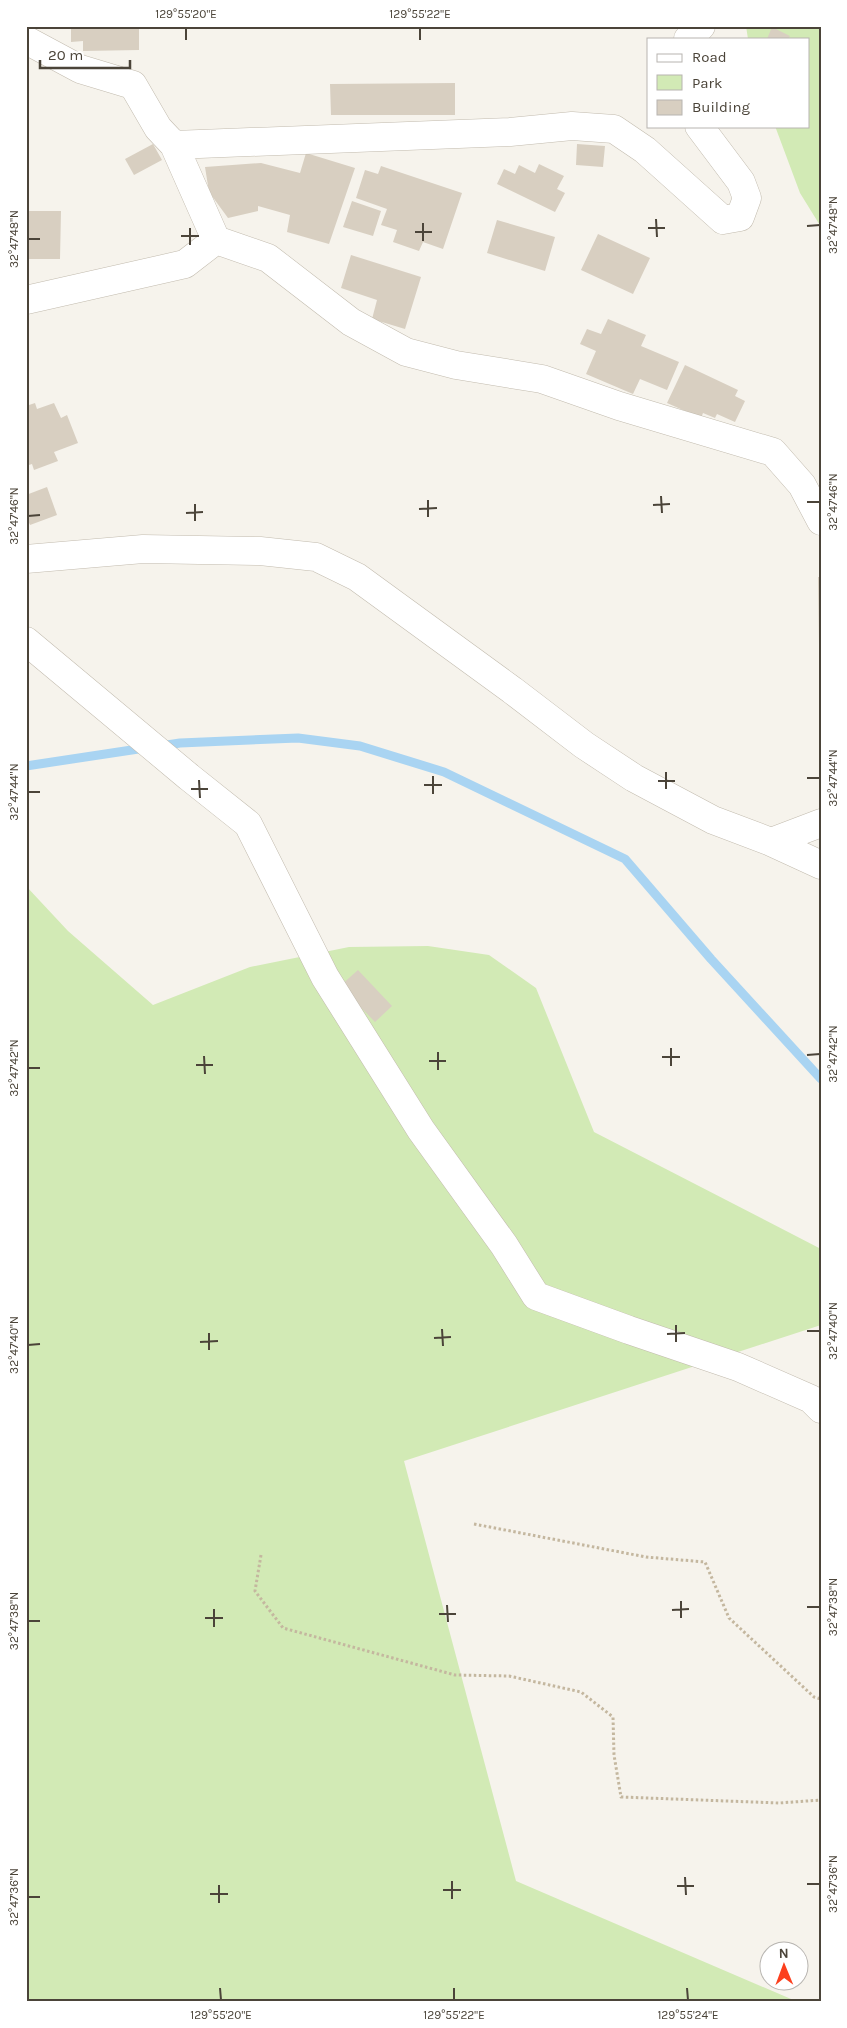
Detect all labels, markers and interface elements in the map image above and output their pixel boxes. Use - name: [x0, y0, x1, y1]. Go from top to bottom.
- text: 129°55'20"E: [155, 7, 217, 21]
- text: 129°55'22"E: [389, 7, 451, 21]
- scale bar: [40, 38, 130, 70]
- legend: [647, 38, 810, 128]
- text: 20 m: [48, 46, 83, 64]
- text: Road: [692, 48, 727, 66]
- text: Park: [692, 74, 722, 92]
- text: Building: [692, 98, 750, 116]
- text: 32°47'48"N: [826, 196, 840, 254]
- text: 32°47'48"N: [7, 210, 21, 268]
- text: 32°47'46"N: [826, 473, 840, 531]
- text: 32°47'46"N: [7, 487, 21, 545]
- text: 32°47'44"N: [826, 749, 840, 807]
- text: 32°47'44"N: [7, 763, 21, 821]
- text: 32°47'42"N: [826, 1025, 840, 1083]
- text: 32°47'42"N: [7, 1039, 21, 1097]
- text: 32°47'40"N: [826, 1302, 840, 1360]
- text: 32°47'40"N: [7, 1316, 21, 1374]
- text: 32°47'38"N: [826, 1578, 840, 1636]
- text: 32°47'38"N: [7, 1592, 21, 1650]
- text: 32°47'36"N: [826, 1855, 840, 1913]
- text: 32°47'36"N: [7, 1868, 21, 1926]
- north arrow: [760, 1940, 810, 1990]
- text: N: [779, 1945, 789, 1962]
- text: 129°55'20"E: [190, 2008, 252, 2022]
- text: 129°55'22"E: [423, 2008, 485, 2022]
- text: 129°55'24"E: [657, 2008, 719, 2022]

